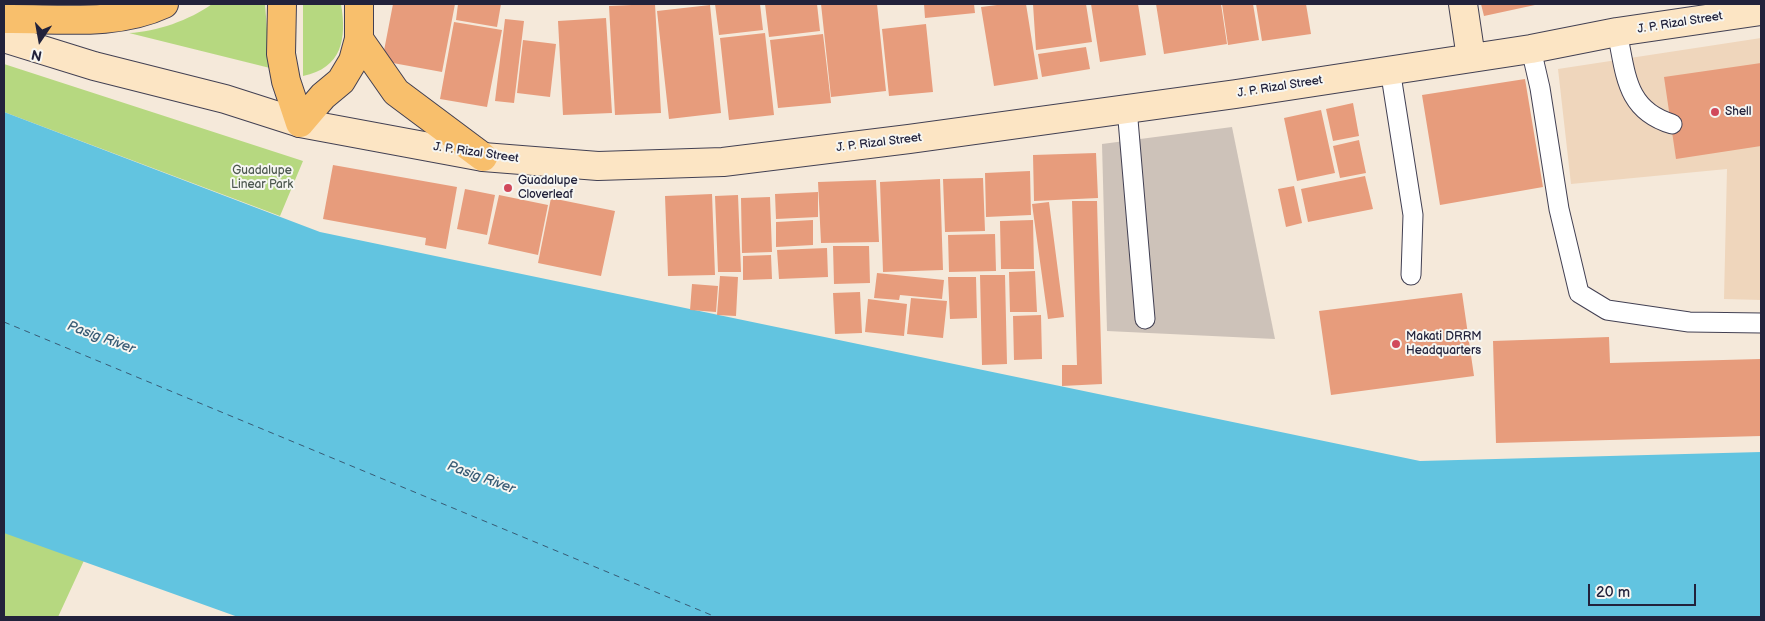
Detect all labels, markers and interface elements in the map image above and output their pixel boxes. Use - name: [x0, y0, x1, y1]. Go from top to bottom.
- street label: J. P. Rizal Street: [1636, 9, 1724, 37]
- north arrow: [15, 15, 65, 65]
- text: N: [30, 46, 44, 65]
- street label: J. P. Rizal Street: [1236, 73, 1324, 101]
- place label: Shell: [1725, 105, 1751, 119]
- marker: Shell: [1709, 106, 1721, 118]
- street label: J. P. Rizal Street: [836, 131, 922, 155]
- street label: J. P. Rizal Street: [432, 140, 520, 166]
- park label: Guadalupe Linear Park: [231, 164, 293, 192]
- place label: Guadalupe Cloverleaf: [518, 174, 578, 202]
- marker: Guadalupe Cloverleaf: [502, 182, 514, 194]
- water label: Pasig River: [65, 318, 137, 358]
- place label: Makati DRRM Headquarters: [1406, 330, 1482, 358]
- marker: Makati DRRM Headquarters: [1390, 338, 1402, 350]
- water label: Pasig River: [445, 458, 517, 498]
- scale bar: [1590, 574, 1698, 606]
- text: 20 m: [1596, 583, 1630, 602]

